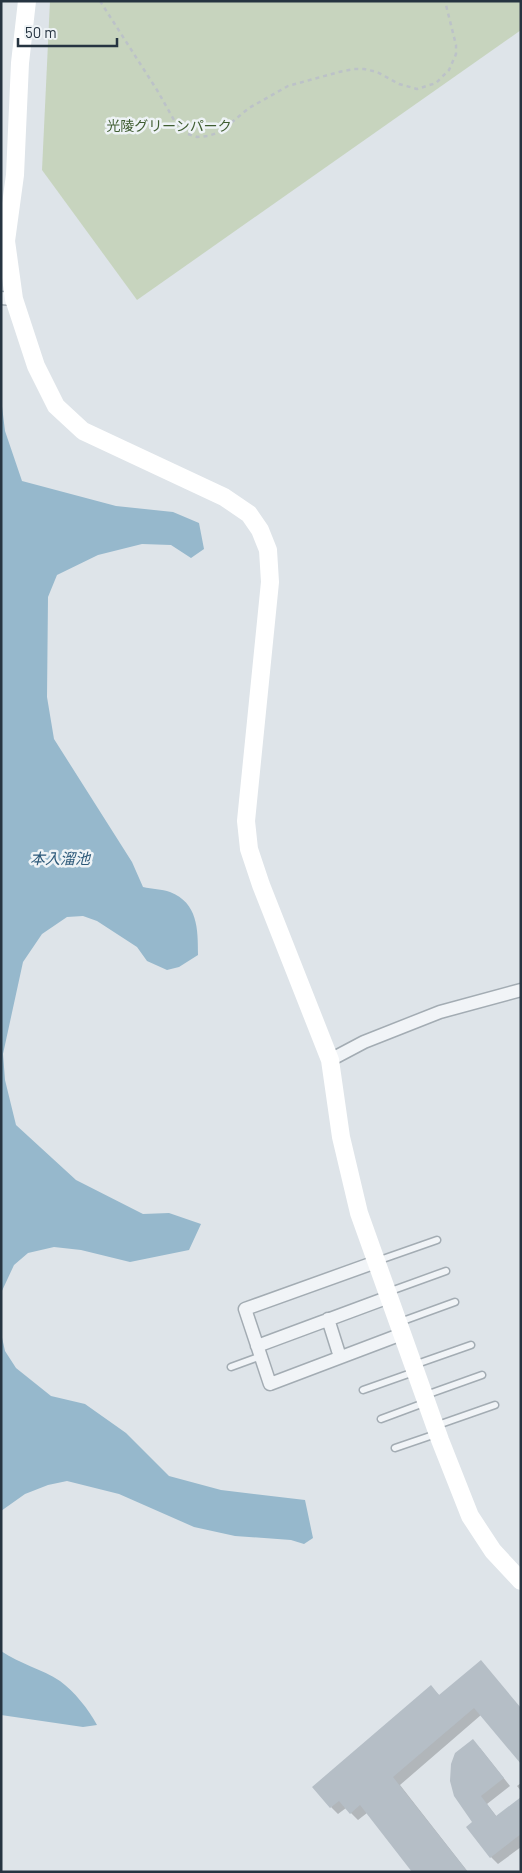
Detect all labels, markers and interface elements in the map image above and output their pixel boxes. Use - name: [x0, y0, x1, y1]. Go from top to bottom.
- scale bar: [18, 15, 116, 47]
- text: 50 m: [25, 23, 57, 41]
- park label: 光陵グリーンパーク: [106, 117, 232, 134]
- water label: 本入溜池: [30, 849, 92, 867]

